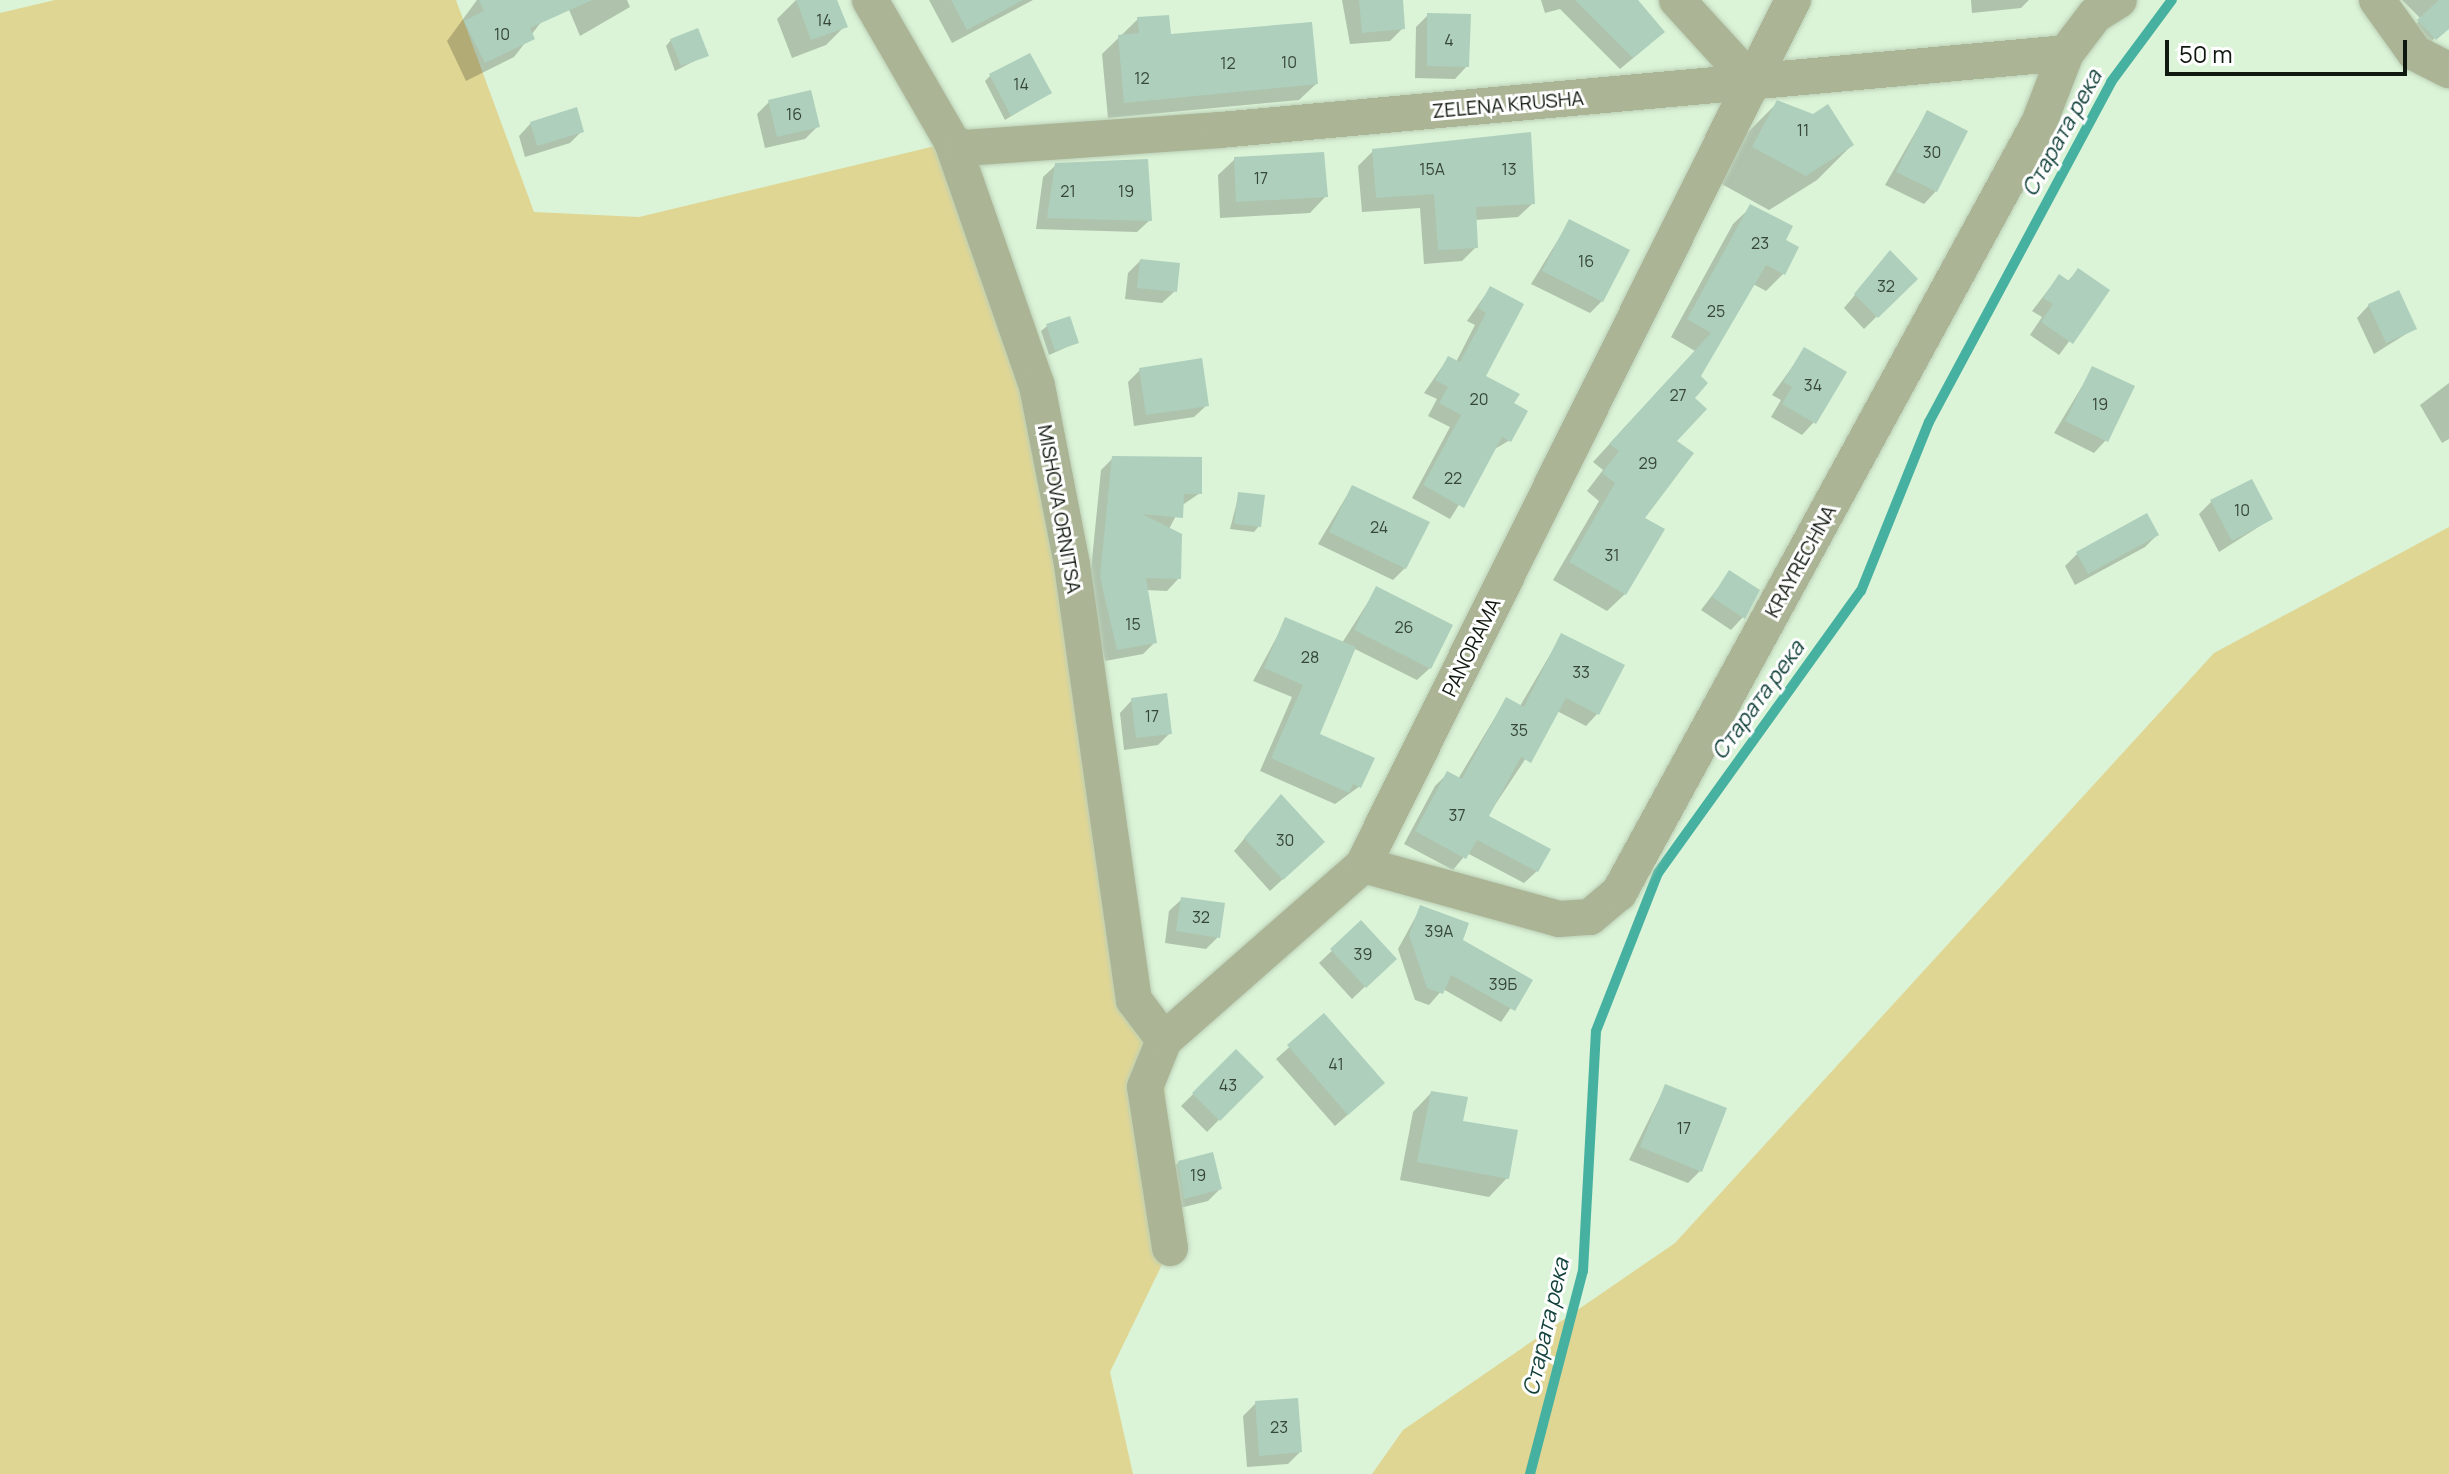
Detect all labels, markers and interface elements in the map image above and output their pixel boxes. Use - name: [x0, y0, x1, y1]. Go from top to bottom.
- house number: 14: [816, 10, 832, 30]
- house number: 10: [494, 24, 510, 44]
- scale bar: [2169, 24, 2411, 74]
- house number: 4: [1444, 30, 1454, 50]
- text: 50 m: [2179, 37, 2233, 70]
- house number: 10: [1281, 52, 1297, 72]
- house number: 12: [1220, 53, 1236, 73]
- water label: Старата река: [2016, 65, 2108, 201]
- house number: 12: [1134, 68, 1150, 88]
- house number: 14: [1013, 74, 1029, 94]
- street label: ZELENA KRUSHA: [1431, 85, 1585, 123]
- house number: 16: [786, 104, 802, 124]
- house number: 11: [1797, 120, 1809, 140]
- house number: 30: [1923, 142, 1941, 162]
- house number: 15А: [1419, 159, 1445, 179]
- house number: 13: [1501, 159, 1517, 179]
- house number: 17: [1254, 168, 1268, 188]
- house number: 21: [1060, 181, 1076, 201]
- house number: 19: [1118, 181, 1134, 201]
- house number: 23: [1751, 233, 1769, 253]
- house number: 16: [1578, 251, 1594, 271]
- house number: 32: [1877, 276, 1895, 296]
- house number: 25: [1707, 301, 1725, 321]
- house number: 34: [1804, 375, 1822, 395]
- house number: 27: [1669, 385, 1687, 405]
- house number: 20: [1470, 389, 1488, 409]
- house number: 19: [2092, 394, 2108, 414]
- street label: MISHOVA ORNITSA: [1033, 423, 1087, 595]
- house number: 29: [1638, 453, 1658, 473]
- house number: 22: [1444, 468, 1462, 488]
- house number: 10: [2234, 500, 2250, 520]
- street label: KRAYRECHNA: [1759, 501, 1841, 621]
- house number: 24: [1370, 517, 1388, 537]
- house number: 31: [1604, 545, 1620, 565]
- street label: PANORAMA: [1437, 594, 1505, 700]
- house number: 15: [1125, 614, 1141, 634]
- house number: 26: [1394, 617, 1414, 637]
- water label: Старата река: [1706, 636, 1810, 764]
- house number: 28: [1301, 647, 1319, 667]
- house number: 33: [1572, 662, 1590, 682]
- house number: 17: [1145, 706, 1159, 726]
- house number: 35: [1510, 720, 1528, 740]
- house number: 37: [1449, 805, 1465, 825]
- house number: 30: [1276, 830, 1294, 850]
- house number: 32: [1192, 907, 1210, 927]
- house number: 39А: [1425, 921, 1453, 941]
- house number: 39: [1354, 944, 1372, 964]
- house number: 39Б: [1489, 974, 1517, 994]
- house number: 41: [1328, 1054, 1344, 1074]
- house number: 43: [1219, 1075, 1237, 1095]
- house number: 17: [1677, 1118, 1691, 1138]
- house number: 19: [1190, 1165, 1206, 1185]
- water label: Старата река: [1517, 1256, 1575, 1398]
- house number: 23: [1270, 1417, 1288, 1437]

